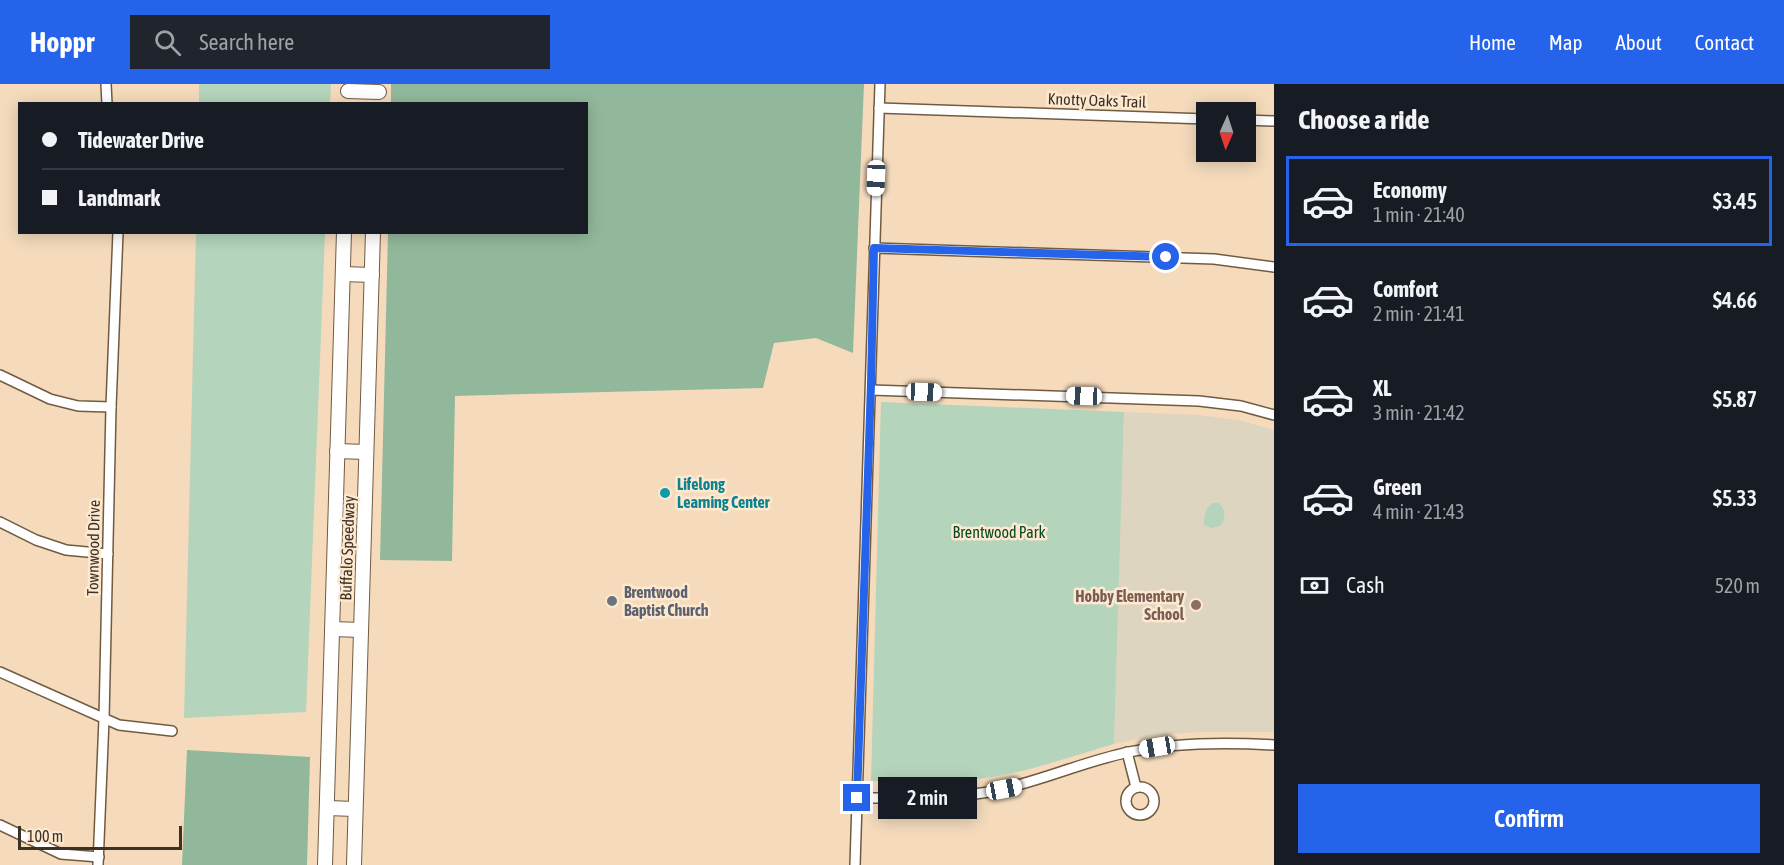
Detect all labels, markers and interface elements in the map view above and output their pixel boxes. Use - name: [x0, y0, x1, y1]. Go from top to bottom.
- search box: [130, 15, 550, 69]
- text: Hoppr: [30, 26, 94, 58]
- icon: search: [151, 26, 184, 59]
- text: Search here: [199, 29, 294, 55]
- text: Home: [1469, 30, 1516, 54]
- text: Map: [1549, 30, 1583, 54]
- text: About: [1616, 30, 1662, 54]
- text: Contact: [1695, 30, 1754, 54]
- street label: Knotty Oaks Trail: [1047, 89, 1147, 112]
- north arrow: [1196, 102, 1256, 162]
- map controls: [1196, 102, 1256, 162]
- text: Choose a ride: [1298, 104, 1430, 135]
- text: Tidewater Drive: [78, 127, 204, 153]
- car: [866, 160, 886, 196]
- icon: car: [1301, 174, 1355, 228]
- text: Economy: [1373, 177, 1447, 203]
- text: Landmark: [78, 185, 160, 211]
- text: $3.45: [1713, 188, 1757, 214]
- text: 1 min · 21:40: [1373, 203, 1465, 226]
- route start: [1152, 243, 1179, 270]
- icon: car: [1301, 273, 1355, 327]
- text: Comfort: [1373, 276, 1438, 302]
- text: $4.66: [1713, 287, 1757, 313]
- text: 2 min · 21:41: [1373, 302, 1465, 325]
- icon: car: [1301, 372, 1355, 426]
- text: XL: [1373, 375, 1391, 401]
- car: [906, 382, 942, 402]
- car: [1066, 386, 1102, 406]
- text: $5.87: [1713, 386, 1757, 412]
- text: 3 min · 21:42: [1373, 401, 1465, 424]
- icon: car: [1301, 471, 1355, 525]
- text: Green: [1373, 474, 1422, 500]
- place label: Lifelong Learning Center: [677, 475, 770, 511]
- text: $5.33: [1713, 485, 1757, 511]
- marker: Lifelong Learning Center: [658, 486, 672, 500]
- street label: Buffalo Speedway: [336, 495, 359, 601]
- street label: Townwood Drive: [83, 500, 103, 596]
- text: 4 min · 21:43: [1373, 500, 1465, 523]
- park label: Brentwood Park: [953, 523, 1045, 541]
- icon: cash: [1298, 569, 1331, 602]
- text: Cash: [1346, 572, 1385, 598]
- text: 520 m: [1715, 574, 1760, 597]
- place label: Brentwood Baptist Church: [624, 583, 709, 619]
- place label: Hobby Elementary School: [1075, 587, 1185, 623]
- marker: Brentwood Baptist Church: [605, 594, 619, 608]
- marker: Hobby Elementary School: [1189, 598, 1203, 612]
- car: [1138, 735, 1176, 759]
- callout: 2 min: [878, 777, 977, 819]
- car: [985, 777, 1023, 801]
- route end: [843, 784, 870, 811]
- button: Confirm: [1298, 784, 1760, 853]
- text: 2 min: [907, 786, 948, 809]
- scale bar: [18, 823, 182, 850]
- text: 100 m: [27, 827, 63, 845]

